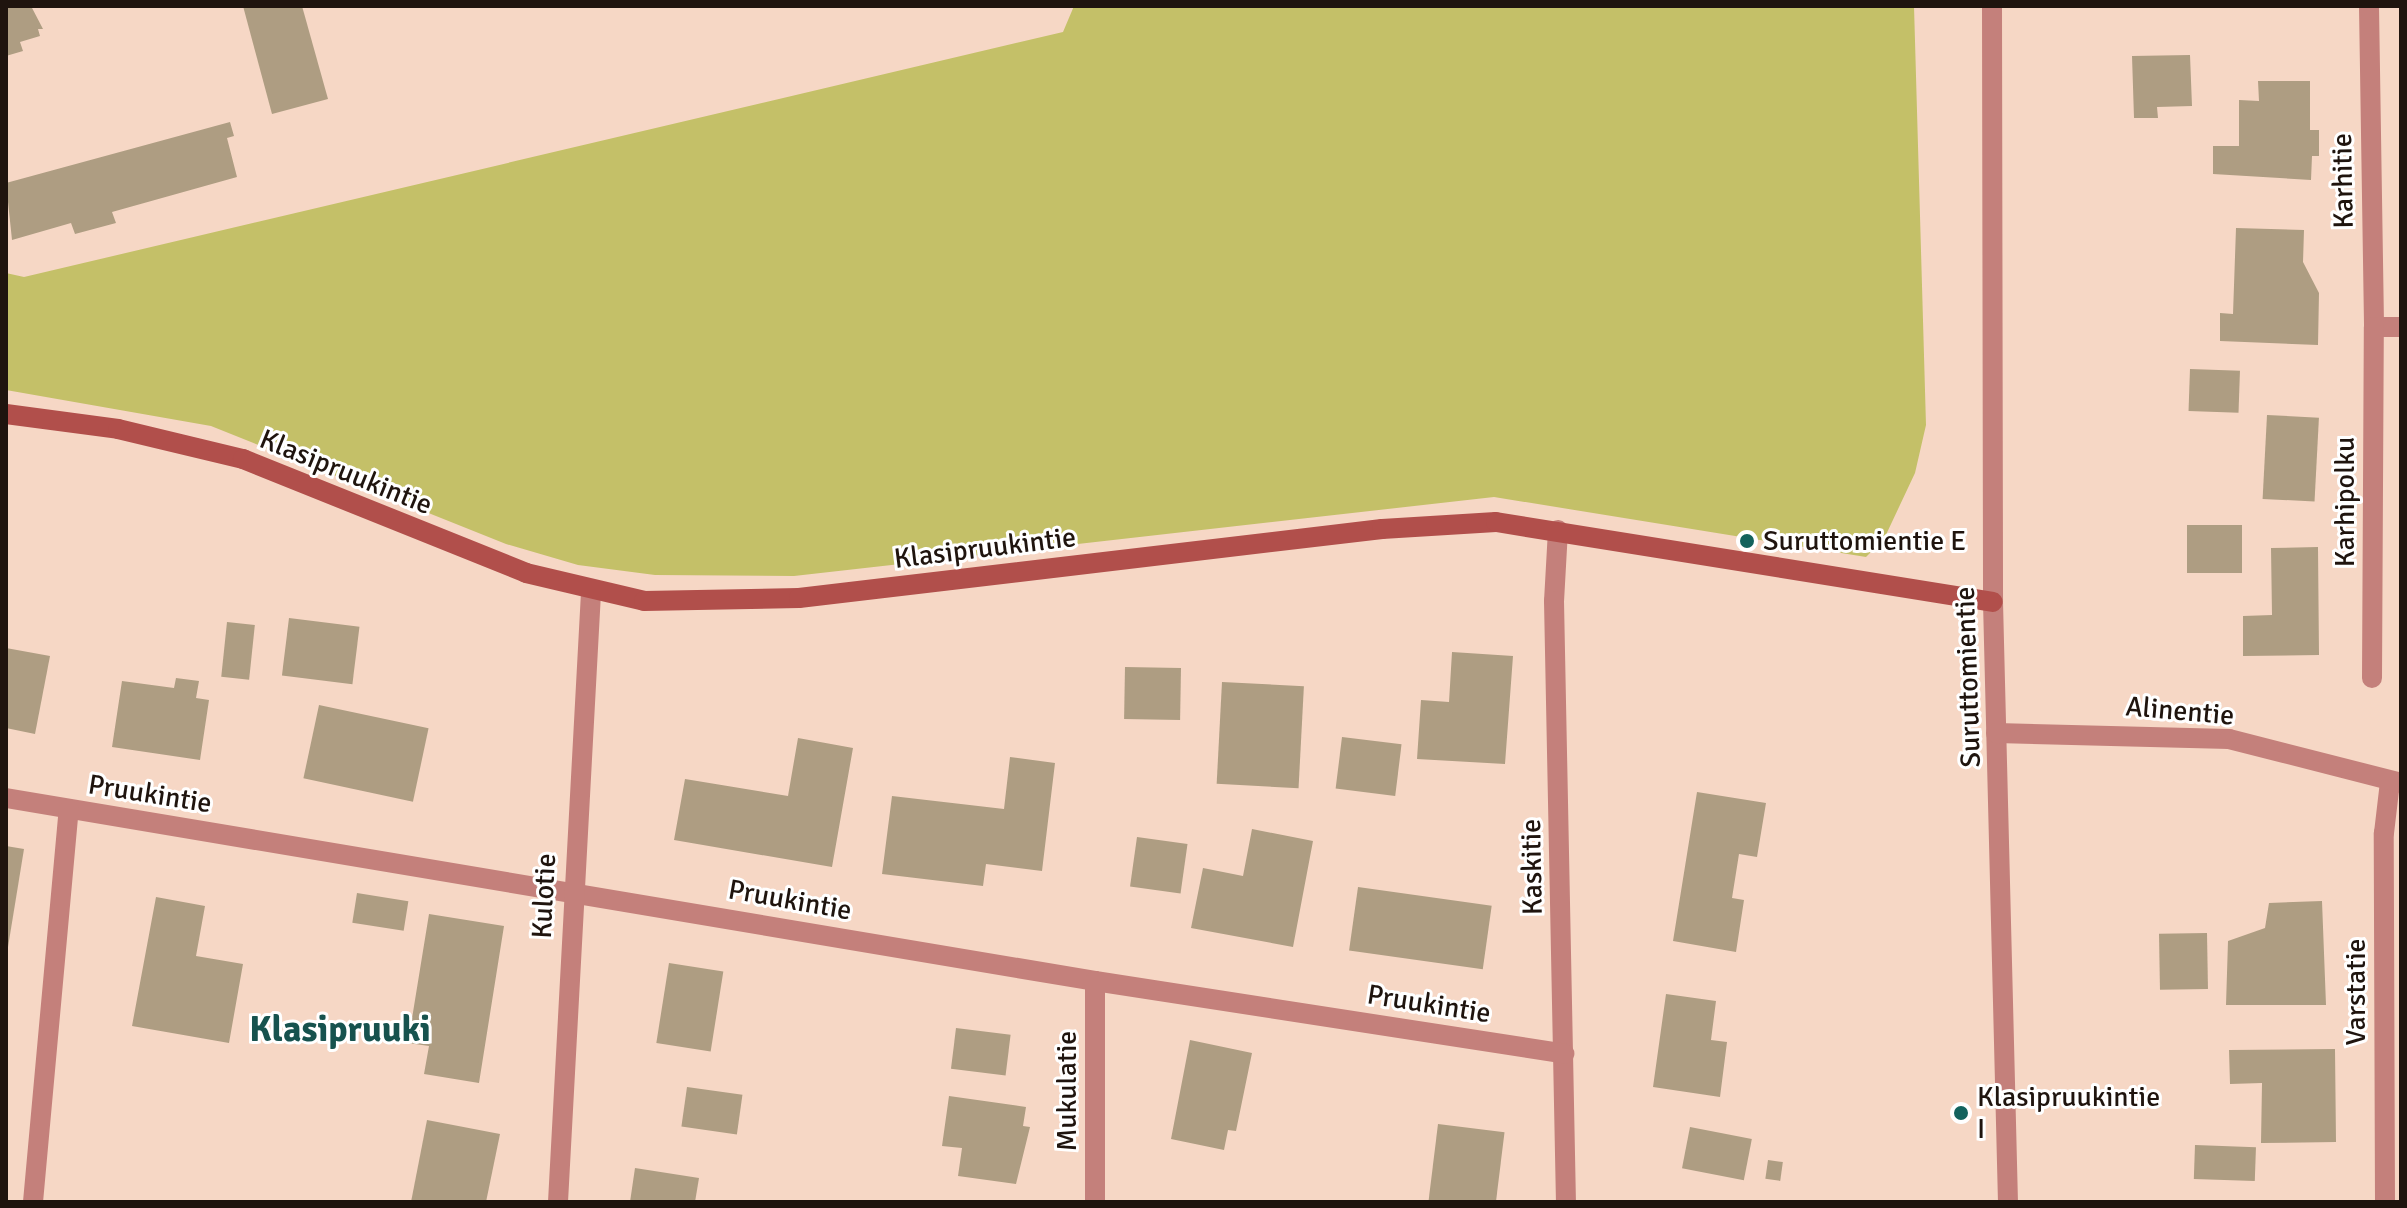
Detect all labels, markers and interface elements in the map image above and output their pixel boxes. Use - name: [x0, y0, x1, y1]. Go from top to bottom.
- street label: Karhitie: [2325, 133, 2361, 229]
- street label: Klasipruukintie: [255, 422, 437, 522]
- street label: Karhipolku: [2328, 437, 2362, 567]
- street label: Klasipruukintie: [892, 520, 1078, 576]
- place label: Suruttomientie E: [1763, 524, 1966, 558]
- marker: Suruttomientie E: [1738, 532, 1756, 550]
- street label: Suruttomientie: [1948, 586, 1988, 768]
- street label: Alinentie: [2124, 690, 2236, 732]
- street label: Pruukintie: [86, 768, 214, 820]
- street label: Kaskitie: [1514, 819, 1550, 915]
- street label: Kulotie: [525, 853, 563, 939]
- street label: Pruukintie: [726, 873, 854, 927]
- street label: Varstatie: [2339, 938, 2373, 1046]
- street label: Pruukintie: [1365, 978, 1493, 1030]
- district label: Klasipruuki: [249, 1008, 431, 1052]
- street label: Mukulatie: [1050, 1031, 1084, 1151]
- place label: Klasipruukintie I: [1977, 1080, 2160, 1146]
- marker: Klasipruukintie I: [1952, 1104, 1970, 1122]

